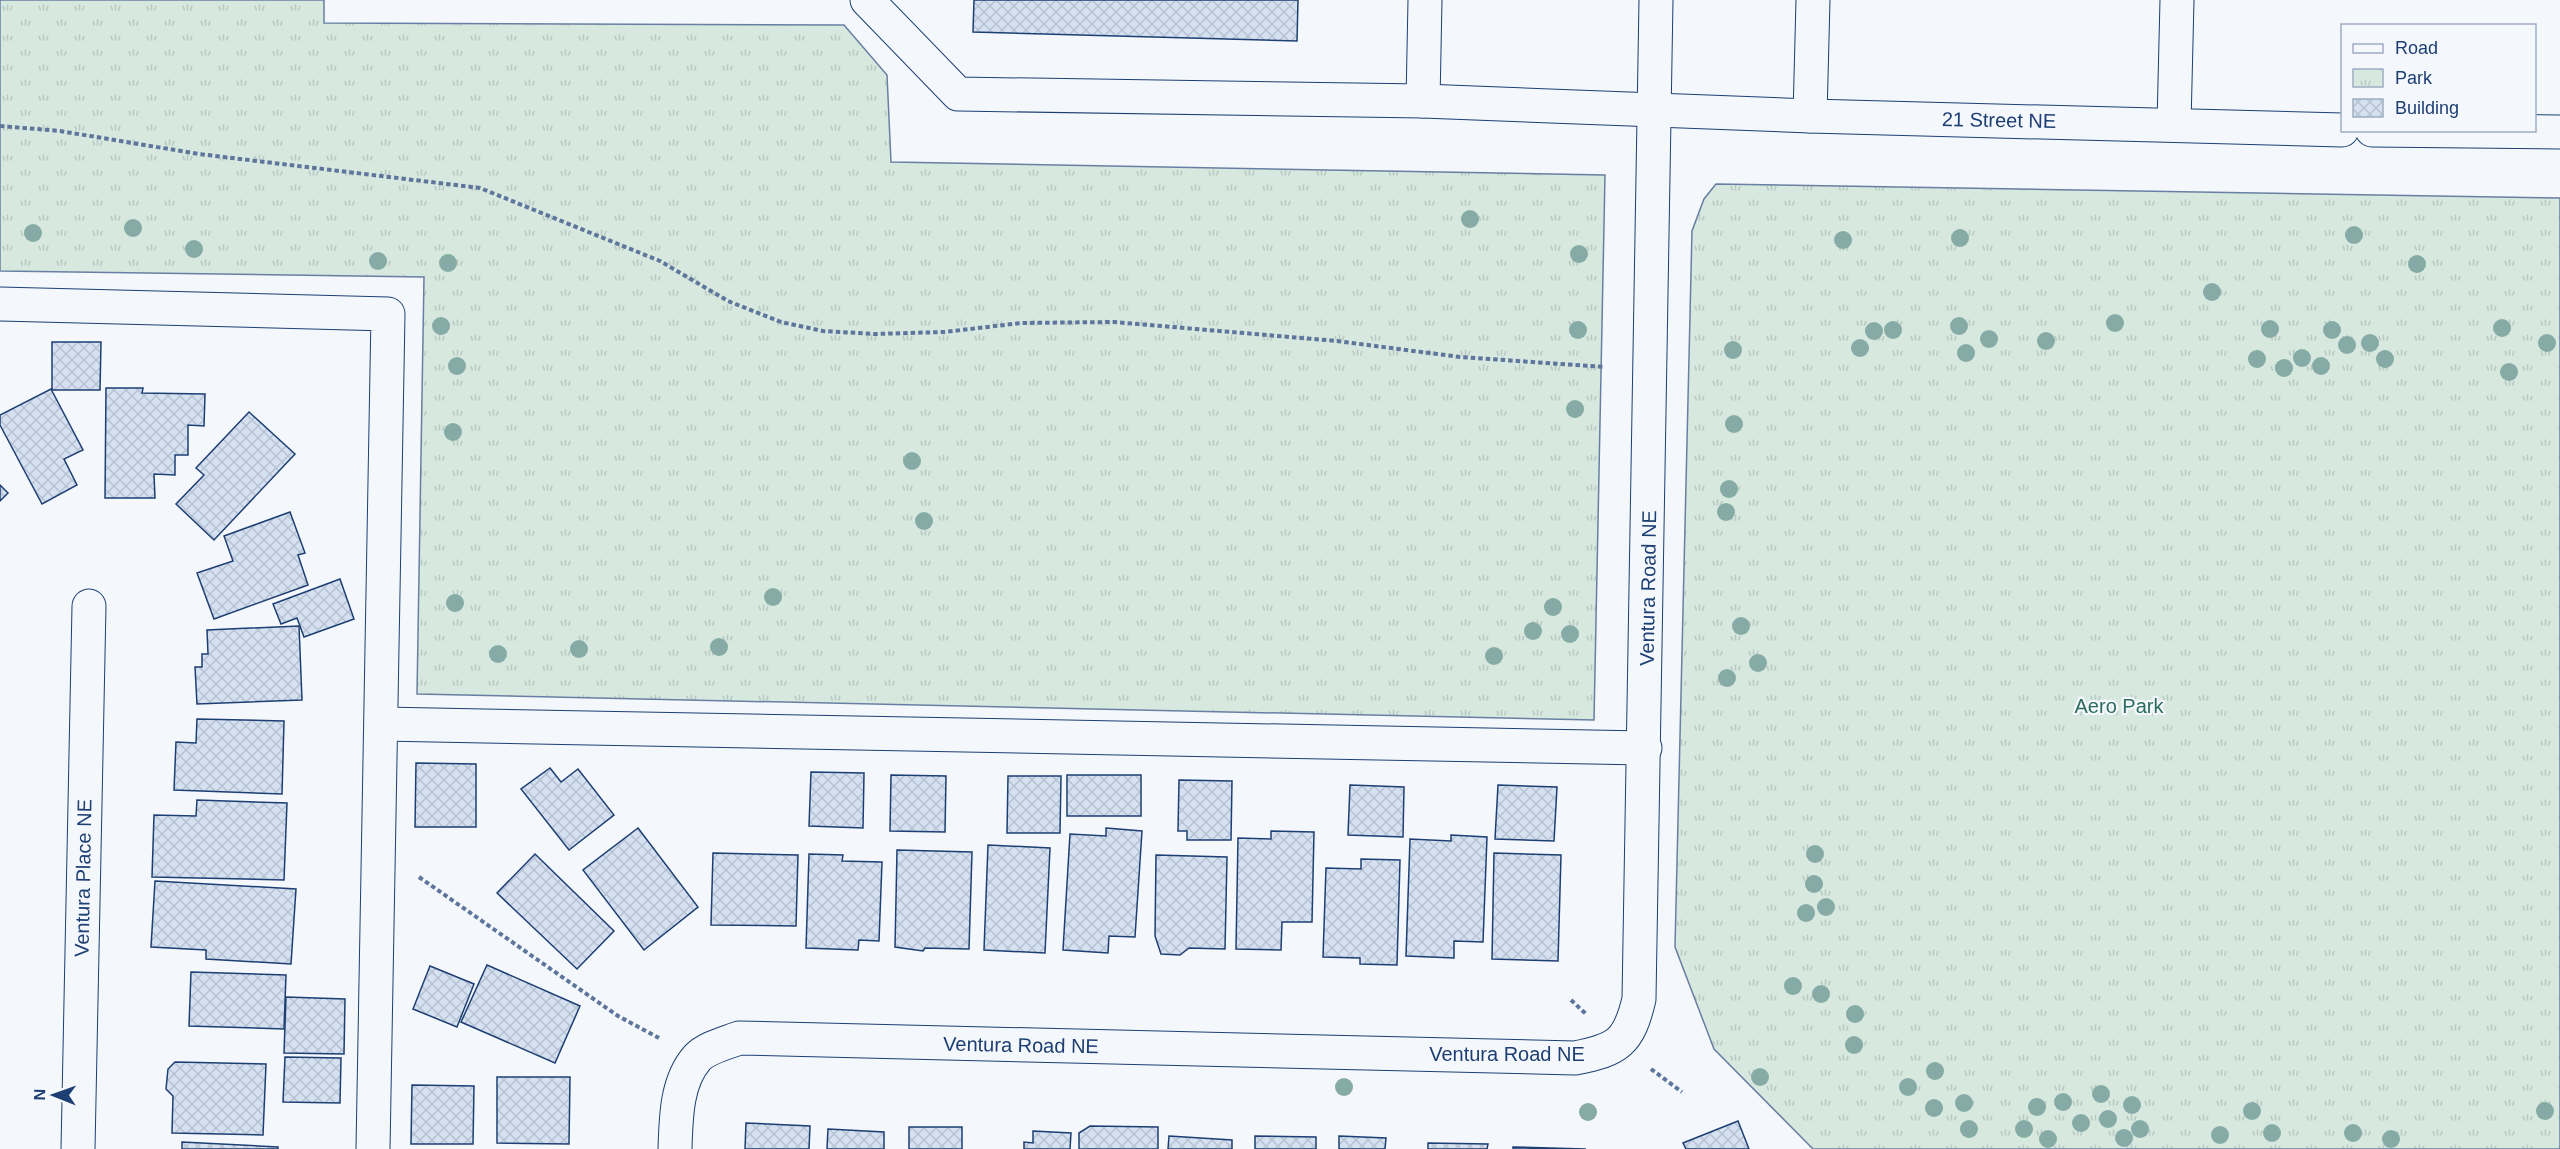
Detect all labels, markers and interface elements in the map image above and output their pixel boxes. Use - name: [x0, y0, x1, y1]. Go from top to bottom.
- legend: [2341, 24, 2536, 132]
- text: Road: [2395, 38, 2438, 58]
- text: Park: [2395, 68, 2433, 88]
- text: Building: [2395, 98, 2459, 118]
- street label: 21 Street NE: [1942, 108, 2056, 132]
- street label: Ventura Road NE: [1636, 510, 1660, 666]
- park label: Aero Park: [2075, 695, 2164, 717]
- street label: Ventura Place NE: [71, 799, 95, 957]
- street label: Ventura Road NE: [943, 1033, 1099, 1057]
- street label: Ventura Road NE: [1429, 1043, 1585, 1065]
- north arrow: [24, 1065, 84, 1125]
- text: N: [31, 1089, 48, 1101]

